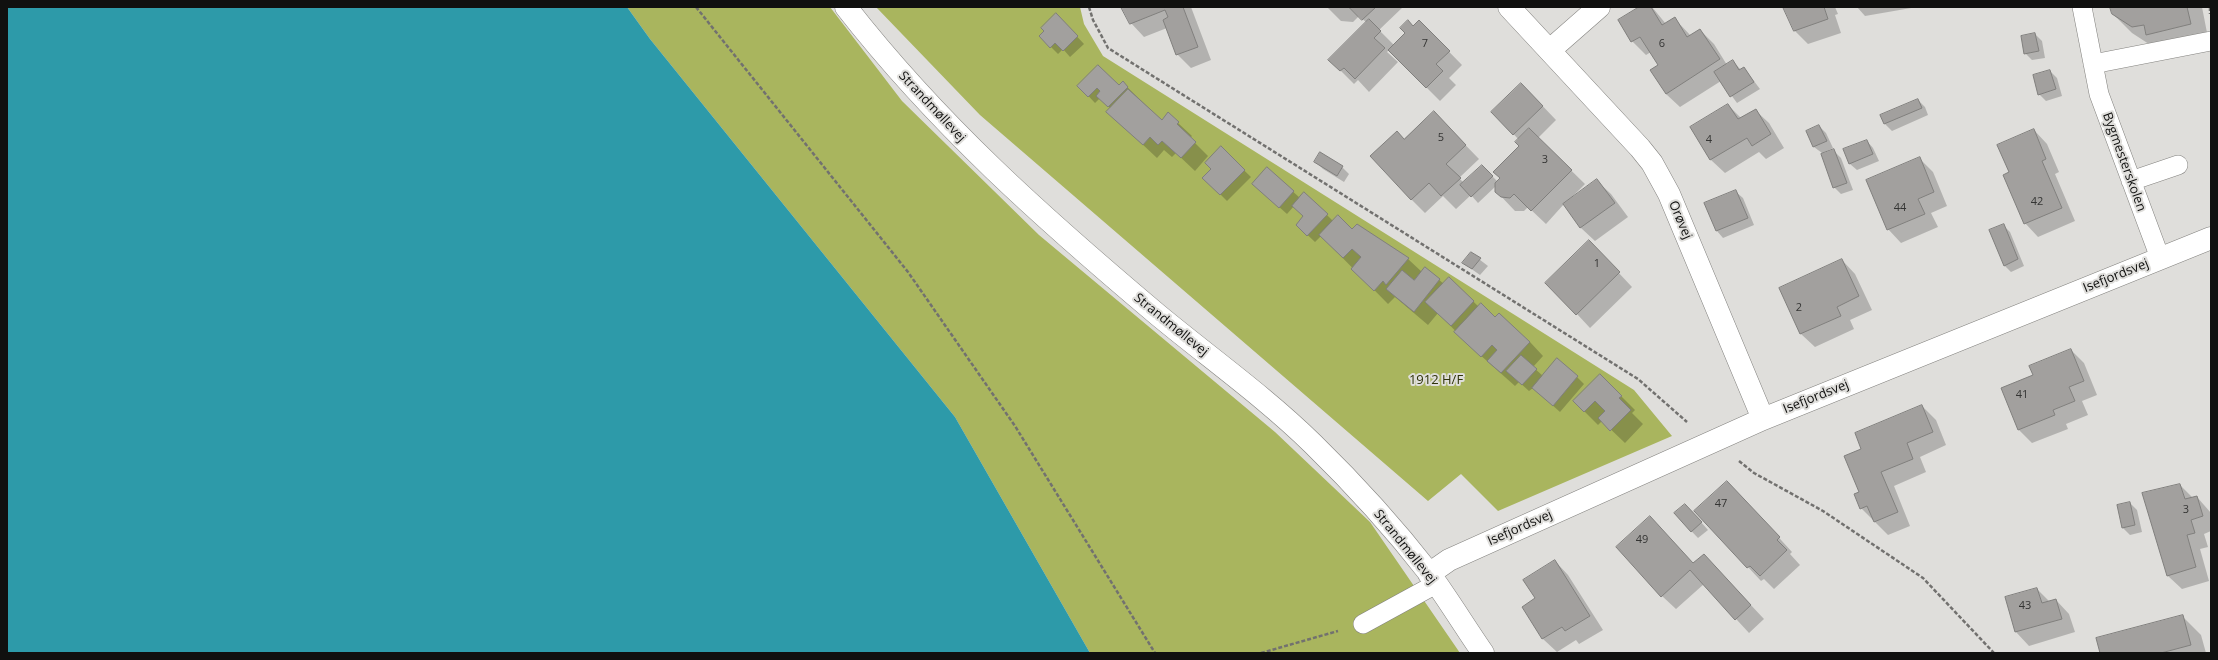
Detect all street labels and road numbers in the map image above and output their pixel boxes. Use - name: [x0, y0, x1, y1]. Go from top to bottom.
- street label: Strandmøllevej: [895, 68, 969, 146]
- street label: Bygmesterskolen: [2099, 110, 2149, 214]
- street label: Orøvej: [1665, 198, 1695, 242]
- street label: Isefjordsvej: [2081, 256, 2151, 296]
- street label: Strandmøllevej: [1131, 290, 1211, 360]
- street label: Isefjordsvej: [1781, 377, 1851, 417]
- street label: Strandmøllevej: [1370, 507, 1440, 587]
- street label: Isefjordsvej: [1485, 507, 1555, 549]

